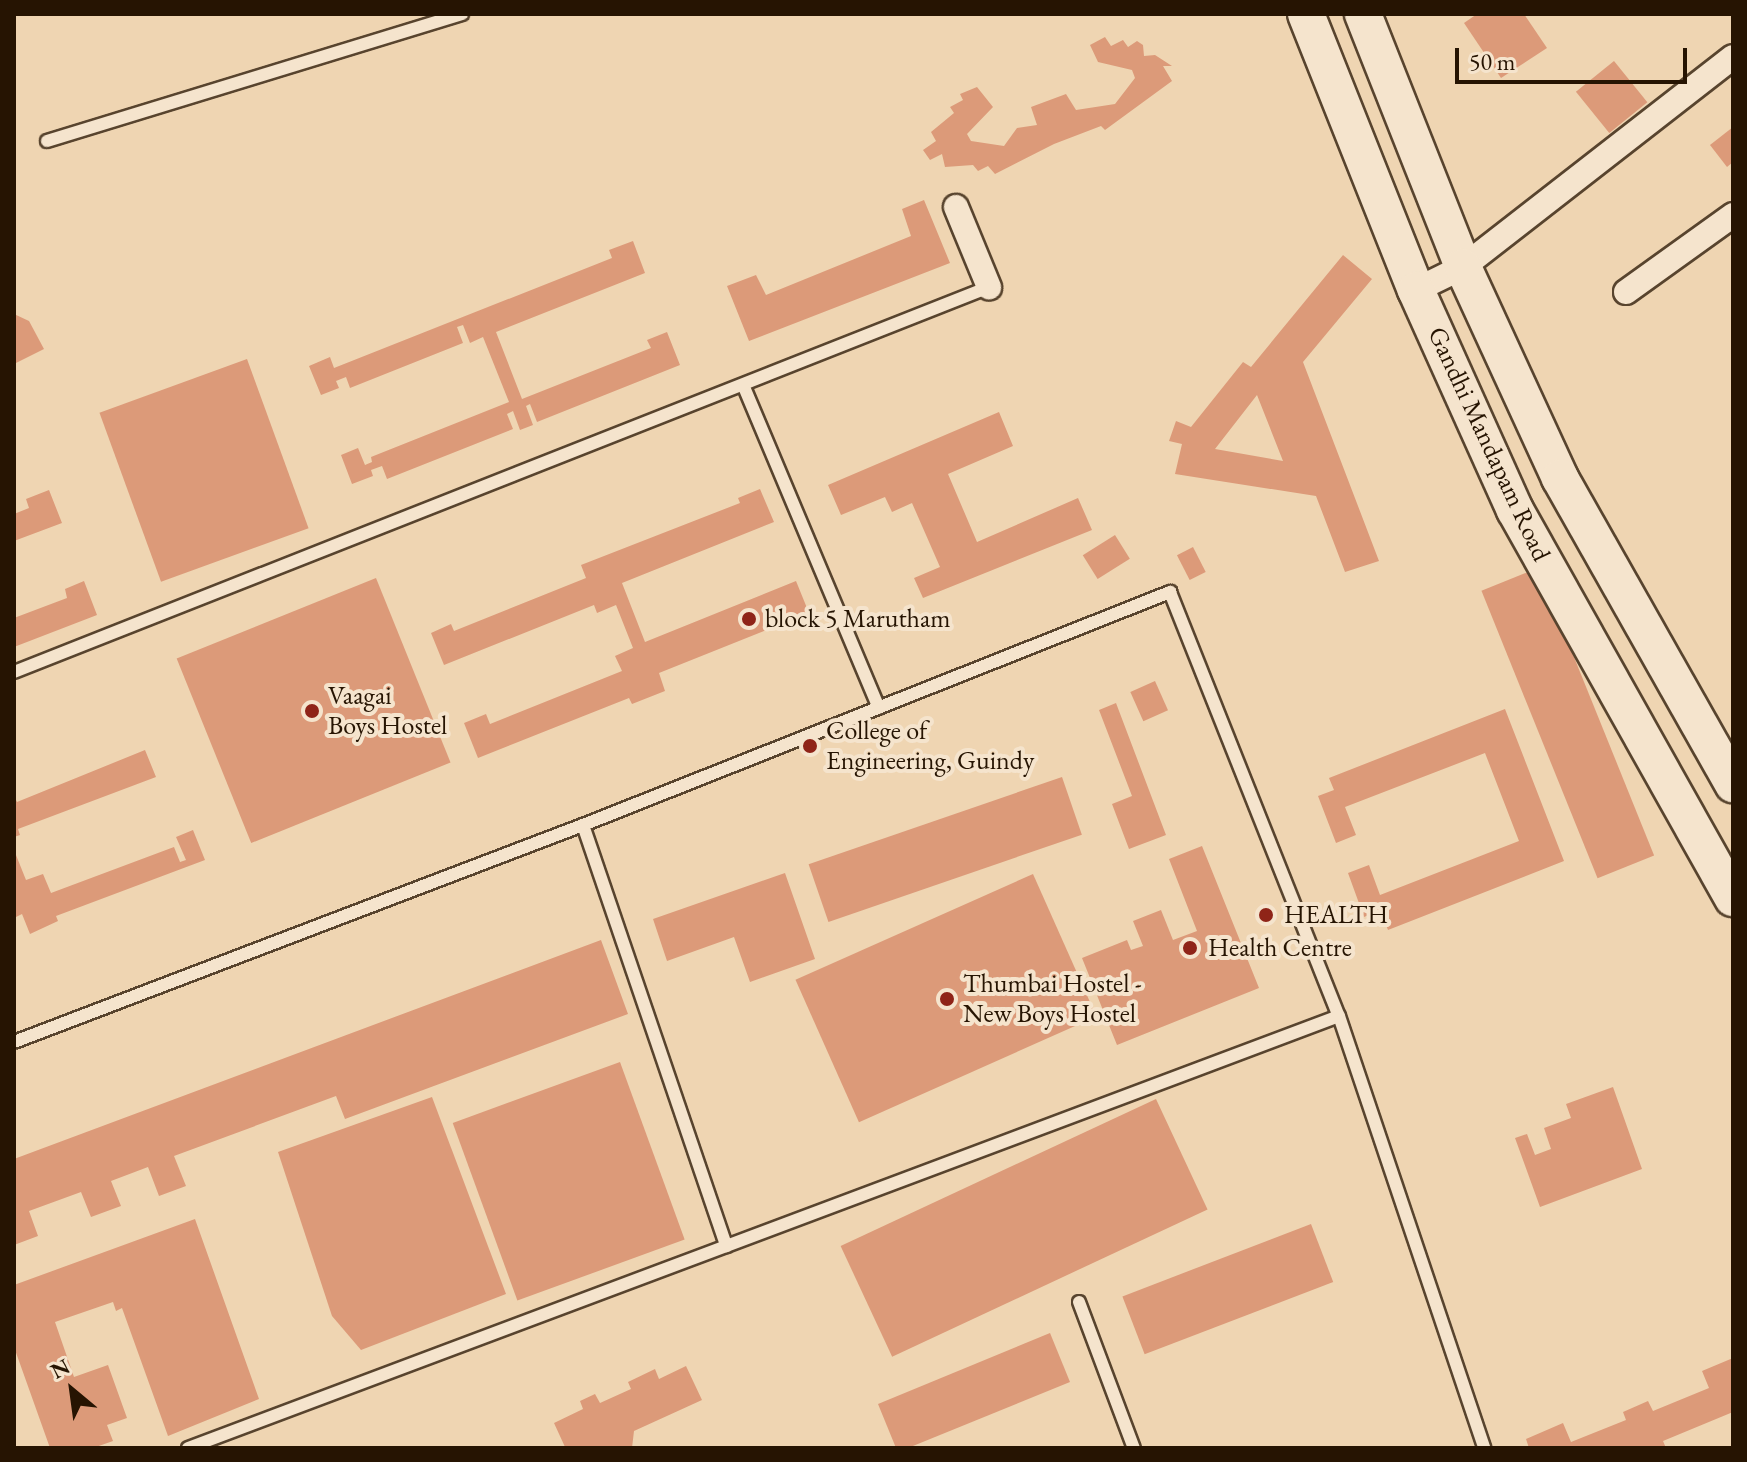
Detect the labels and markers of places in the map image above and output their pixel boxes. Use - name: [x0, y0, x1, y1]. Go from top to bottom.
- place label: block 5 Marutham: [765, 603, 951, 635]
- marker: block 5 Marutham: [740, 610, 758, 628]
- place label: Vaagai Boys Hostel: [328, 680, 447, 742]
- marker: Vaagai Boys Hostel: [303, 702, 321, 720]
- place label: College of Engineering, Guindy: [826, 715, 1034, 776]
- marker: College of Engineering, Guindy: [801, 737, 819, 755]
- place label: HEALTH: [1284, 899, 1388, 931]
- marker: HEALTH: [1255, 904, 1277, 926]
- place label: Health Centre: [1208, 932, 1352, 964]
- marker: Health Centre: [1179, 937, 1201, 959]
- place label: Thumbai Hostel - New Boys Hostel: [963, 968, 1142, 1030]
- marker: Thumbai Hostel - New Boys Hostel: [938, 990, 956, 1008]

